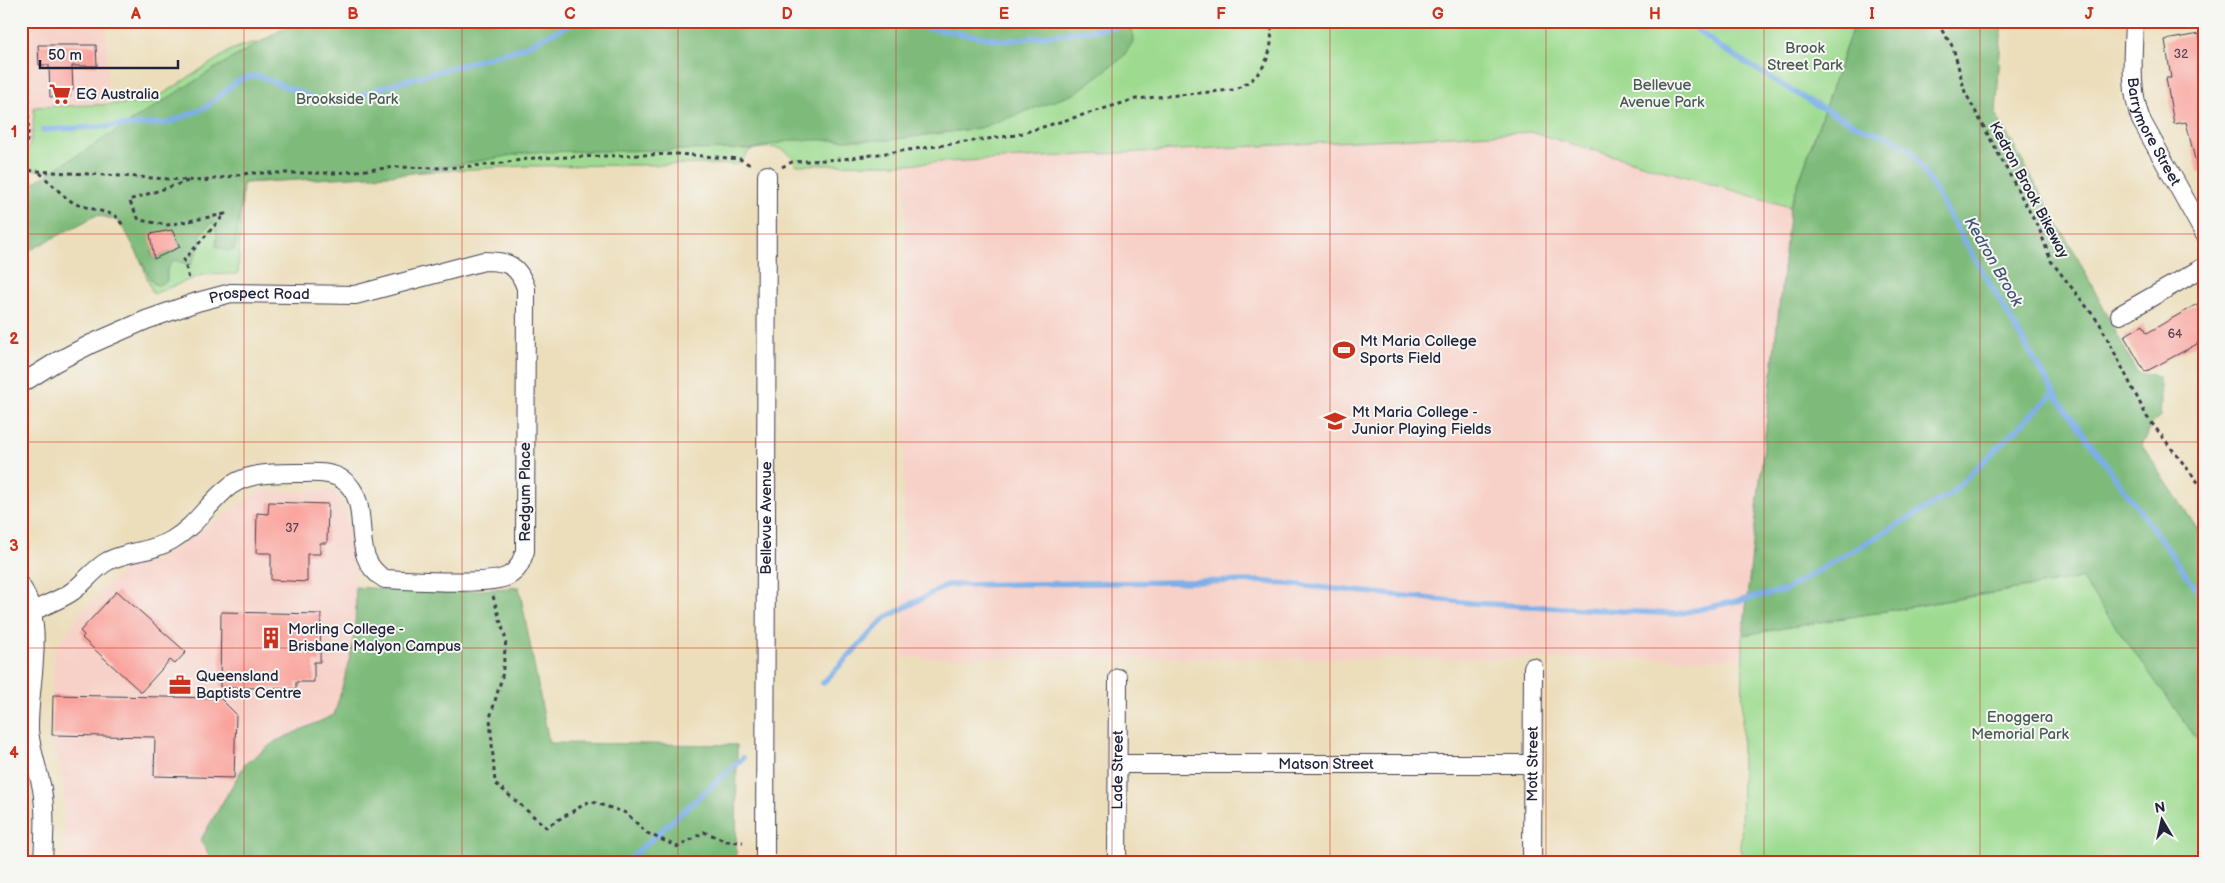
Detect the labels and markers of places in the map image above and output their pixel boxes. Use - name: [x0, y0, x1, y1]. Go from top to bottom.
- supermarket icon: EG Australia: [47, 81, 73, 107]
- place label: EG Australia: [76, 85, 159, 104]
- place label: Mt Maria College Sports Field: [1360, 332, 1477, 368]
- sports icon: Mt Maria College Sports Field: [1331, 337, 1357, 363]
- place label: Mt Maria College - Junior Playing Fields: [1352, 403, 1492, 439]
- school or university icon: Mt Maria College - Junior Playing Fields: [1322, 408, 1348, 434]
- place label: Morling College - Brisbane Malyon Campus: [288, 620, 462, 656]
- building icon: Morling College - Brisbane Malyon Campus: [258, 625, 284, 651]
- place label: Queensland Baptists Centre: [196, 667, 301, 703]
- office icon: Queensland Baptists Centre: [167, 672, 193, 698]

